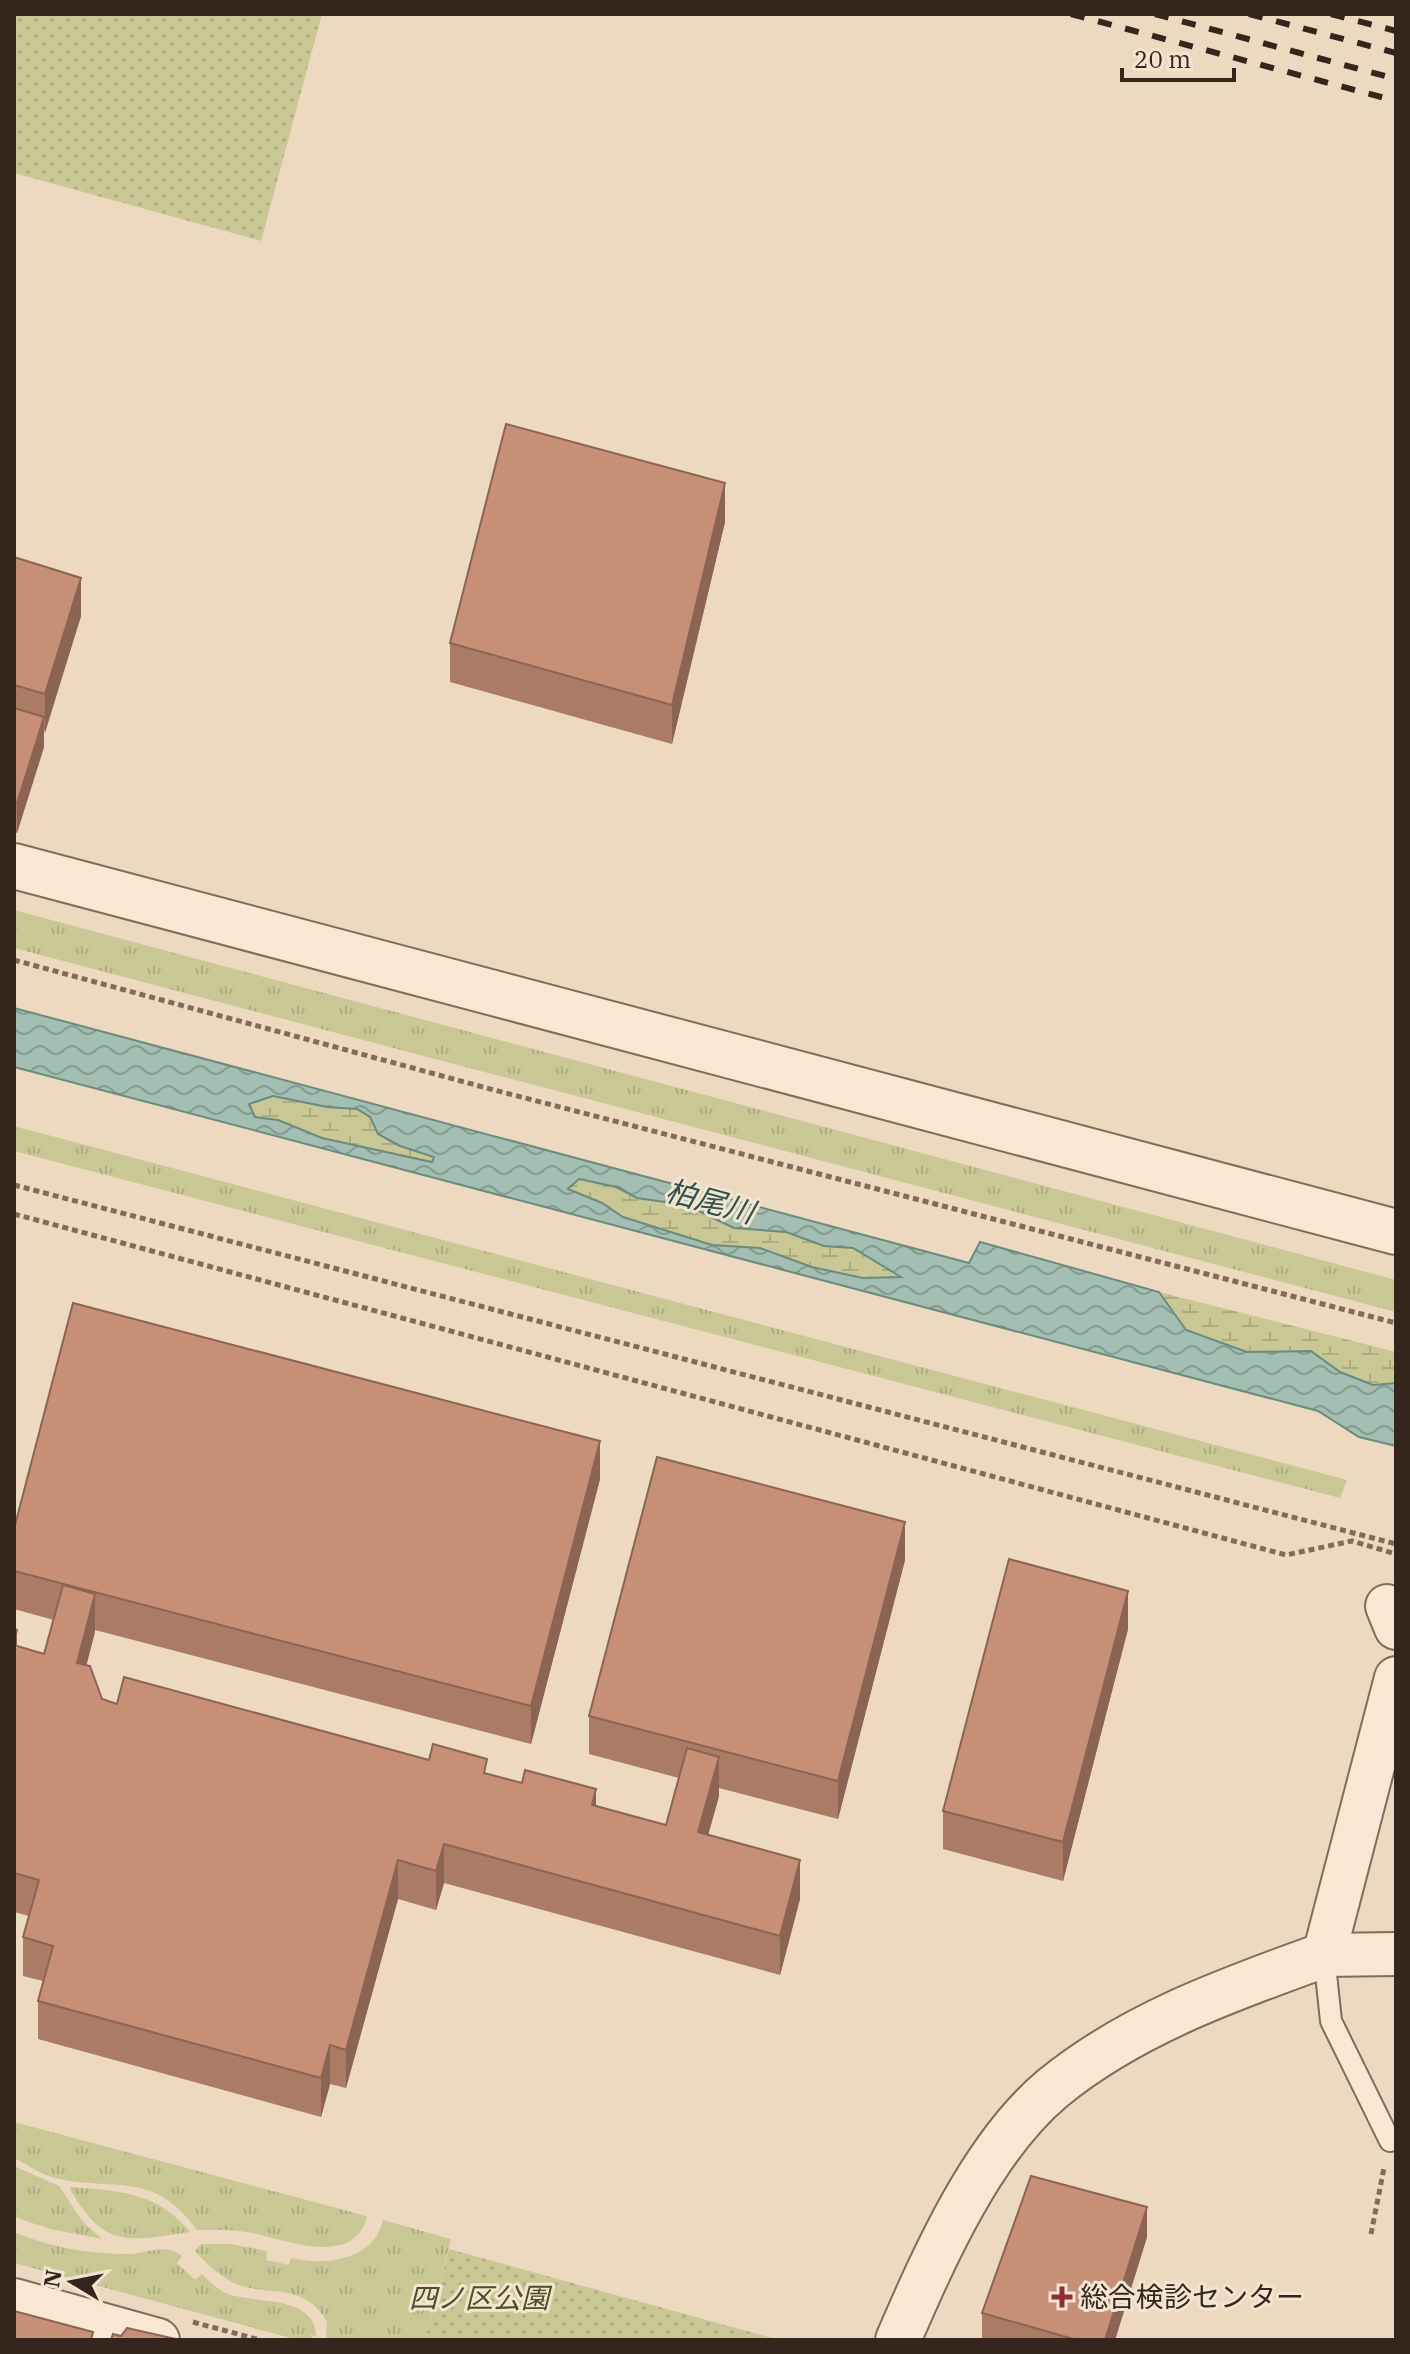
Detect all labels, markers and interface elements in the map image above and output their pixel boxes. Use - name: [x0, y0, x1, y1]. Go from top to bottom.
- scale bar: [1122, 32, 1234, 82]
- text: 20 m: [1134, 43, 1191, 75]
- water label: 柏尾川: [662, 1170, 762, 1232]
- north arrow: [32, 2242, 112, 2322]
- text: N: [36, 2267, 68, 2290]
- place label: 総合検診センター: [1080, 2278, 1304, 2315]
- park label: 四ノ区公園: [409, 2279, 553, 2316]
- marker: 総合検診センター: [1051, 2286, 1073, 2308]

